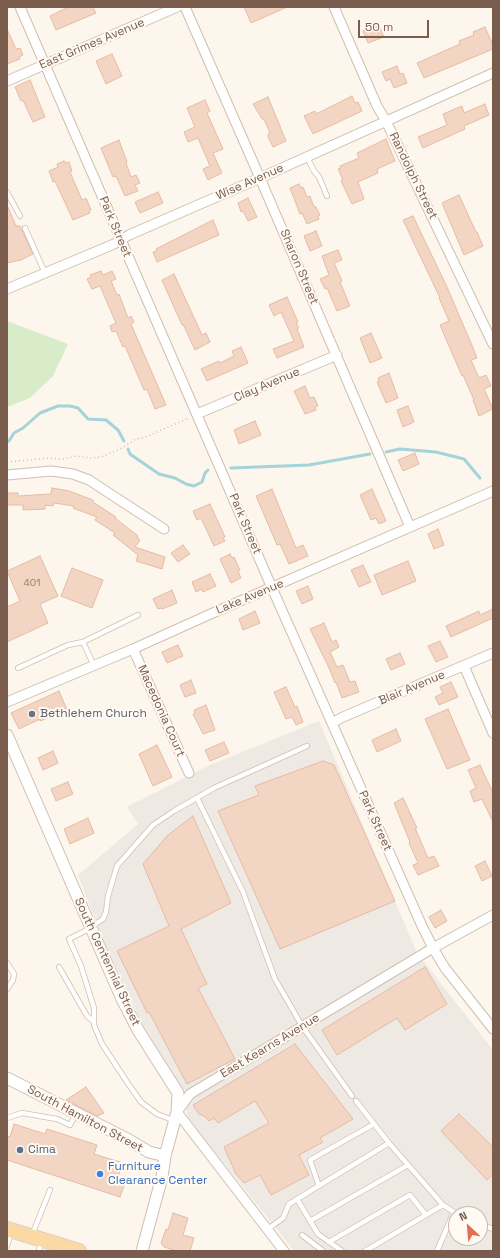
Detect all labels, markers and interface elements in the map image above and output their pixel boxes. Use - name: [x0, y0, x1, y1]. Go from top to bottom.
- scale bar: [360, 12, 431, 38]
- street label: East Grimes Avenue: [37, 15, 147, 73]
- text: 50 m: [365, 19, 393, 35]
- street label: Randolph Street: [386, 130, 440, 222]
- street label: Wise Avenue: [214, 161, 286, 203]
- street label: Park Street: [96, 194, 134, 260]
- street label: Sharon Street: [277, 227, 321, 307]
- street label: Clay Avenue: [232, 365, 302, 405]
- street label: Park Street: [226, 491, 264, 557]
- street label: Lake Avenue: [214, 576, 286, 618]
- house number: 401: [24, 577, 40, 589]
- street label: Macedonia Court: [134, 663, 188, 759]
- street label: Blair Avenue: [377, 668, 447, 708]
- place label: Bethlehem Church: [40, 707, 147, 721]
- marker: Bethlehem Church: [27, 709, 37, 719]
- street label: Park Street: [355, 789, 395, 853]
- street label: South Centennial Street: [71, 896, 143, 1028]
- street label: East Kearns Avenue: [218, 1011, 322, 1081]
- street label: South Hamilton Street: [25, 1082, 145, 1156]
- place label: Cima: [28, 1143, 56, 1157]
- marker: Cima: [15, 1145, 25, 1155]
- place label: Furniture Clearance Center: [108, 1160, 208, 1188]
- marker: Furniture Clearance Center: [95, 1169, 105, 1179]
- north arrow: [448, 1206, 488, 1246]
- text: N: [457, 1208, 470, 1224]

